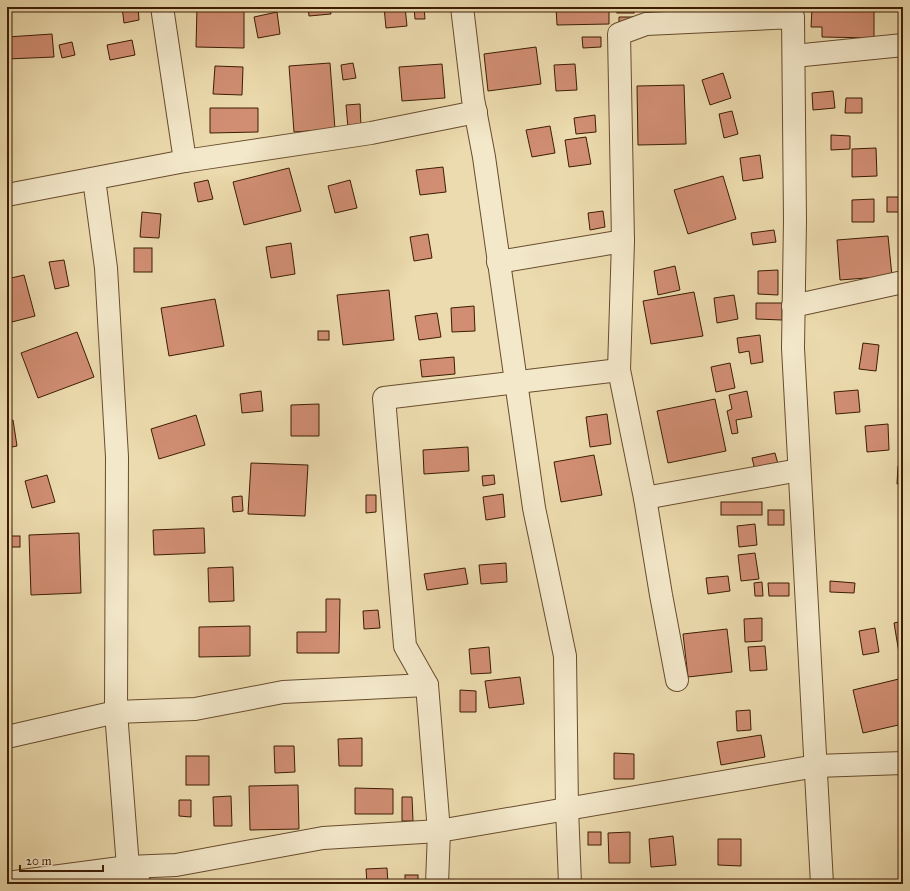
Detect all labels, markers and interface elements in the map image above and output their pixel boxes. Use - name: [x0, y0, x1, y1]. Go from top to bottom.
- scale bar: [20, 847, 103, 873]
- text: 20 m: [26, 854, 52, 868]

